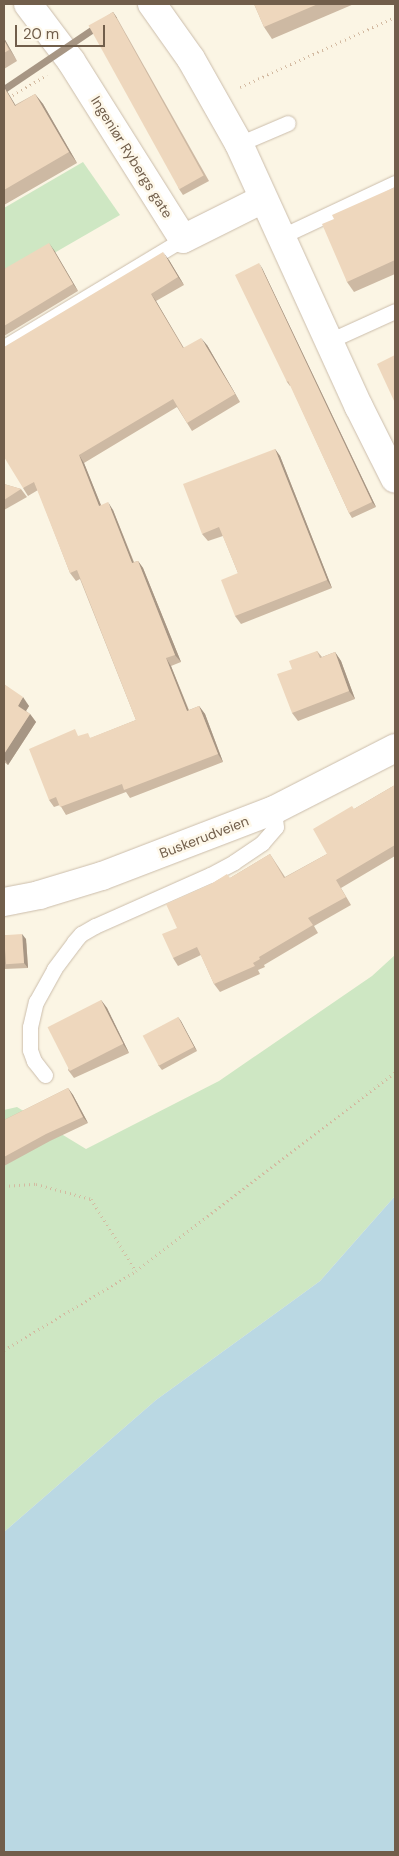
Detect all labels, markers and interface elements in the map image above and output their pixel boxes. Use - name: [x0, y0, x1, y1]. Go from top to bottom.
- scale bar: [18, 15, 108, 47]
- text: 20 m: [23, 24, 59, 44]
- street label: Ingeniør Rybergs gate: [88, 93, 176, 221]
- street label: Buskerudveien: [157, 812, 251, 862]

